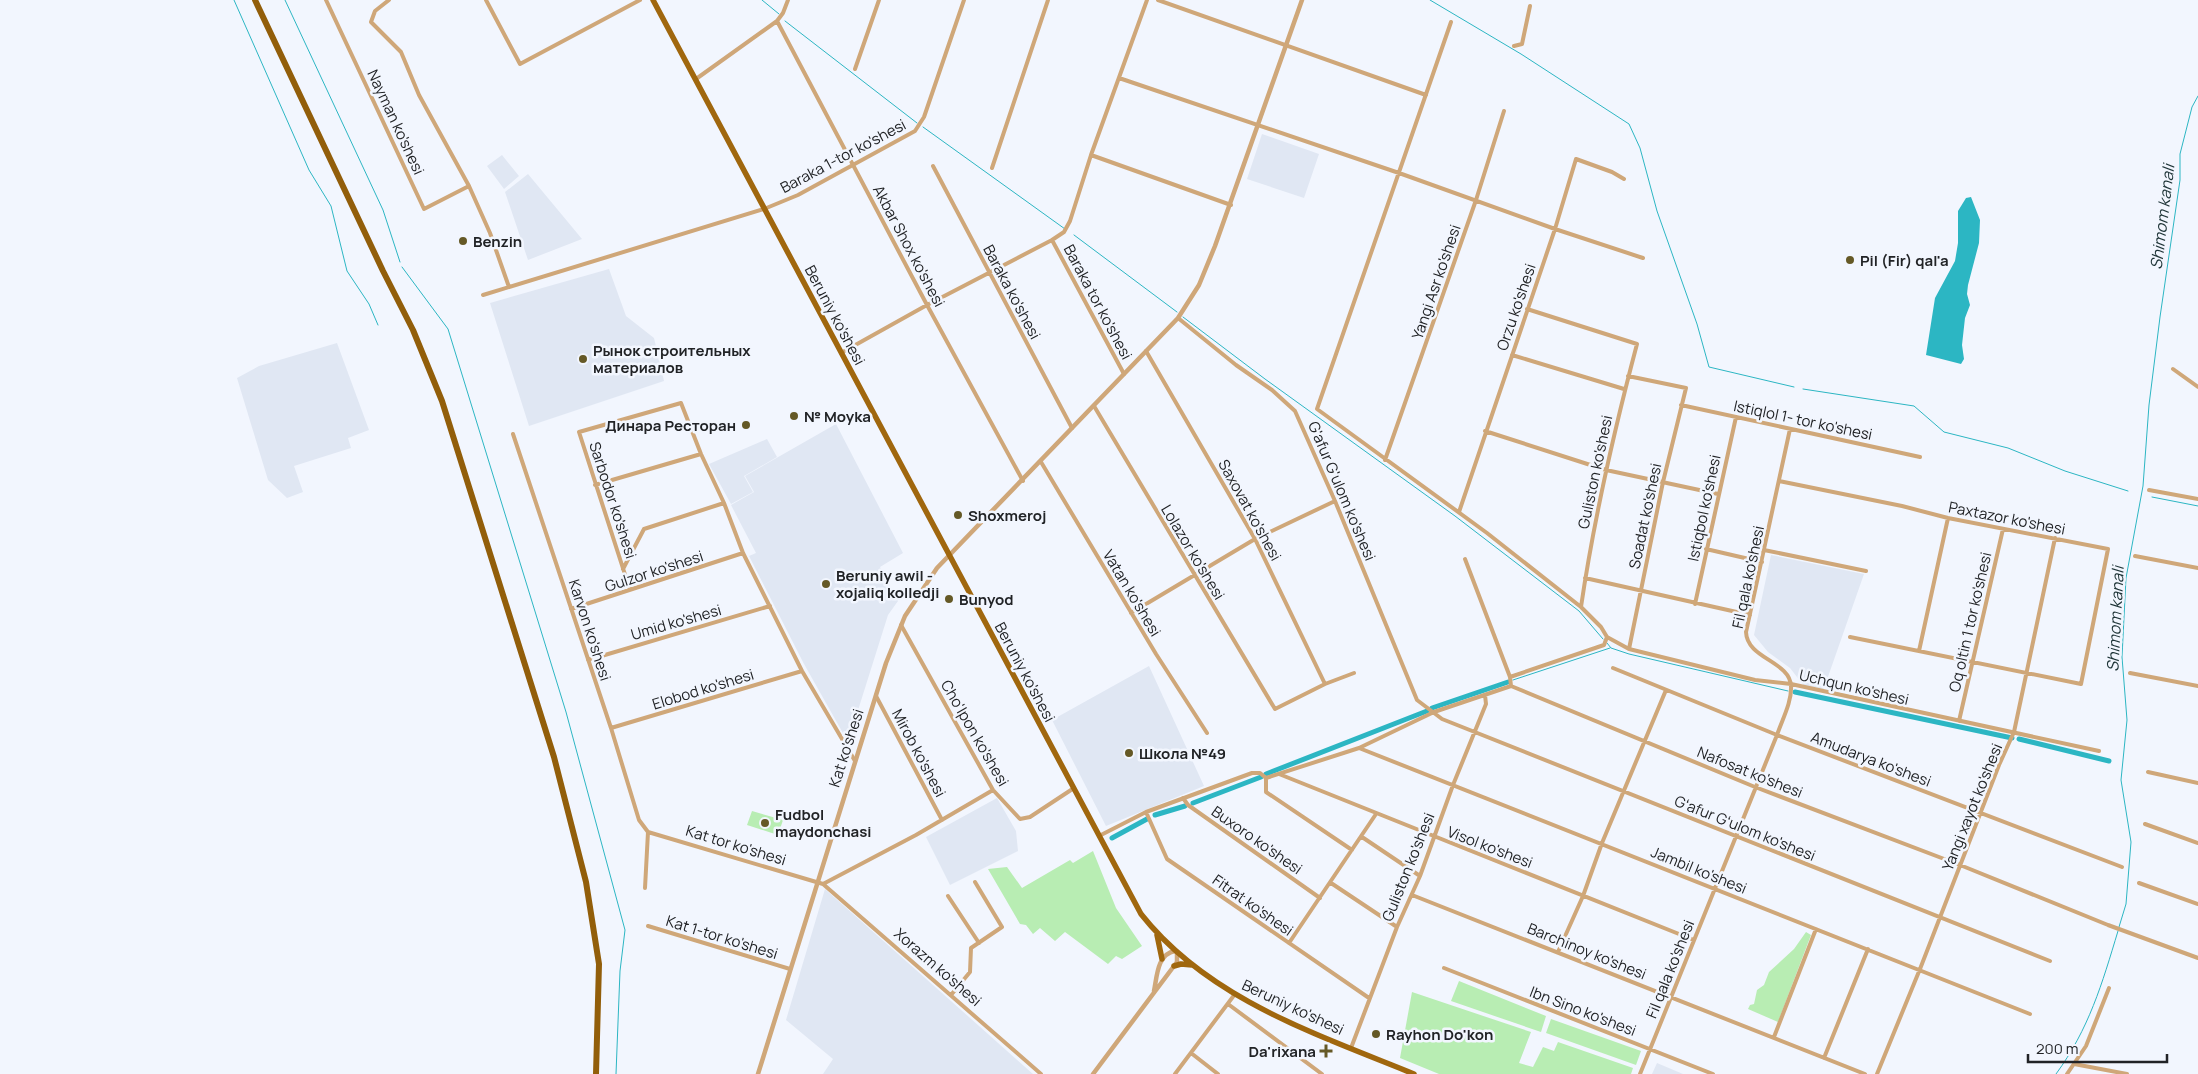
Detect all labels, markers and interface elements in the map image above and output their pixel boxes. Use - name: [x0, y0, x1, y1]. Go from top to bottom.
- street label: Nayman ko'shesi: [362, 66, 430, 178]
- street label: Baraka 1-tor ko'shesi: [776, 114, 910, 198]
- water label: Shimom kanali: [2145, 161, 2180, 271]
- street label: Akbar Shox ko'shesi: [868, 181, 950, 311]
- street label: Yangi Asr ko'shesi: [1407, 222, 1465, 342]
- place label: Benzin: [473, 231, 522, 252]
- marker: Benzin: [457, 235, 469, 247]
- street label: Baraka ko'shesi: [978, 241, 1046, 343]
- street label: Baraka tor ko'shesi: [1059, 241, 1137, 363]
- place label: Pil (Fir) qal'a: [1860, 250, 1949, 271]
- marker: Pil (Fir) qal'a: [1844, 254, 1856, 266]
- street label: Beruniy ko'shesi: [800, 261, 870, 369]
- street label: Orzu ko'shesi: [1491, 261, 1541, 353]
- place label: Рынок строительных материалов: [593, 340, 751, 378]
- marker: Рынок строительных материалов: [577, 353, 589, 365]
- street label: Istiqlol 1- tor ko'shesi: [1732, 395, 1874, 445]
- place label: № Moyka: [804, 406, 871, 427]
- marker: № Moyka: [788, 410, 800, 422]
- street label: Guliston ko'shesi: [1573, 413, 1617, 531]
- place label: Динара Ресторан: [605, 415, 736, 436]
- street label: G'afur G'ulom ko'shesi: [1303, 418, 1381, 564]
- marker: Динара Ресторан: [740, 419, 752, 431]
- street label: Sarbodor ko'shesi: [584, 439, 642, 561]
- street label: Istiqbol ko'shesi: [1682, 453, 1726, 563]
- street label: Saxovat ko'shesi: [1213, 456, 1287, 564]
- street label: Soadat ko'shesi: [1624, 461, 1666, 571]
- street label: Paxtazor ko'shesi: [1947, 496, 2067, 540]
- street label: Lolazor ko'shesi: [1156, 500, 1230, 604]
- place label: Shoxmeroj: [968, 505, 1046, 526]
- marker: Shoxmeroj: [952, 509, 964, 521]
- street label: Fil qala ko'shesi: [1727, 524, 1769, 630]
- street label: Gulzor ko'shesi: [602, 545, 706, 597]
- street label: Vatan ko'shesi: [1098, 546, 1166, 640]
- street label: Oq oltin 1 tor ko'shesi: [1944, 550, 1996, 694]
- water label: Shimom kanali: [2101, 563, 2129, 672]
- place label: Beruniy awil - xojaliq kolledji: [836, 565, 939, 603]
- street label: Karvon ko'shesi: [564, 577, 616, 683]
- marker: Beruniy awil - xojaliq kolledji: [820, 578, 832, 590]
- place label: Bunyod: [959, 589, 1014, 610]
- marker: Bunyod: [943, 593, 955, 605]
- street label: Umid ko'shesi: [628, 599, 724, 645]
- street label: Beruniy ko'shesi: [990, 618, 1060, 726]
- street label: Elobod ko'shesi: [650, 664, 756, 714]
- street label: Uchqun ko'shesi: [1797, 664, 1911, 710]
- street label: Cho'lpon ko'shesi: [936, 676, 1014, 790]
- street label: Mirob ko'shesi: [887, 705, 951, 801]
- street label: Kat ko'shesi: [824, 706, 868, 790]
- street label: Amudarya ko'shesi: [1808, 726, 1934, 792]
- street label: Yangi xayot ko'shesi: [1937, 740, 2007, 874]
- street label: Nafosat ko'shesi: [1694, 741, 1806, 803]
- place label: Школа №49: [1139, 743, 1226, 764]
- marker: Школа №49: [1123, 747, 1135, 759]
- street label: Gʻafur Gʻulom ko'shesi: [1671, 790, 1819, 866]
- street label: Buxoro ko'shesi: [1207, 801, 1307, 879]
- place label: Fudbol maydonchasi: [775, 804, 872, 842]
- street label: Guliston ko'shesi: [1377, 810, 1439, 924]
- marker: Fudbol maydonchasi: [759, 817, 771, 829]
- street label: Kat tor ko'shesi: [683, 820, 789, 870]
- street label: Visol ko'shesi: [1444, 821, 1536, 873]
- street label: Jambil ko'shesi: [1648, 841, 1750, 899]
- street label: Fitrat ko'shesi: [1208, 869, 1298, 941]
- street label: Kat 1-tor ko'shesi: [663, 910, 781, 964]
- street label: Fil qala ko'shesi: [1641, 917, 1699, 1021]
- street label: Barchinoy ko'shesi: [1524, 918, 1650, 984]
- street label: Xorazm ko'shesi: [890, 923, 986, 1011]
- street label: Beruniy ko'shesi: [1239, 974, 1347, 1040]
- street label: Ibn Sino ko'shesi: [1527, 981, 1639, 1041]
- place label: Rayhon Do'kon: [1386, 1024, 1493, 1045]
- marker: Rayhon Do'kon: [1370, 1028, 1382, 1040]
- scale bar: [2028, 1032, 2167, 1064]
- text: 200 m: [2036, 1038, 2079, 1059]
- place label: Da'rixana: [1248, 1041, 1316, 1062]
- marker: Da'rixana: [1320, 1045, 1332, 1057]

